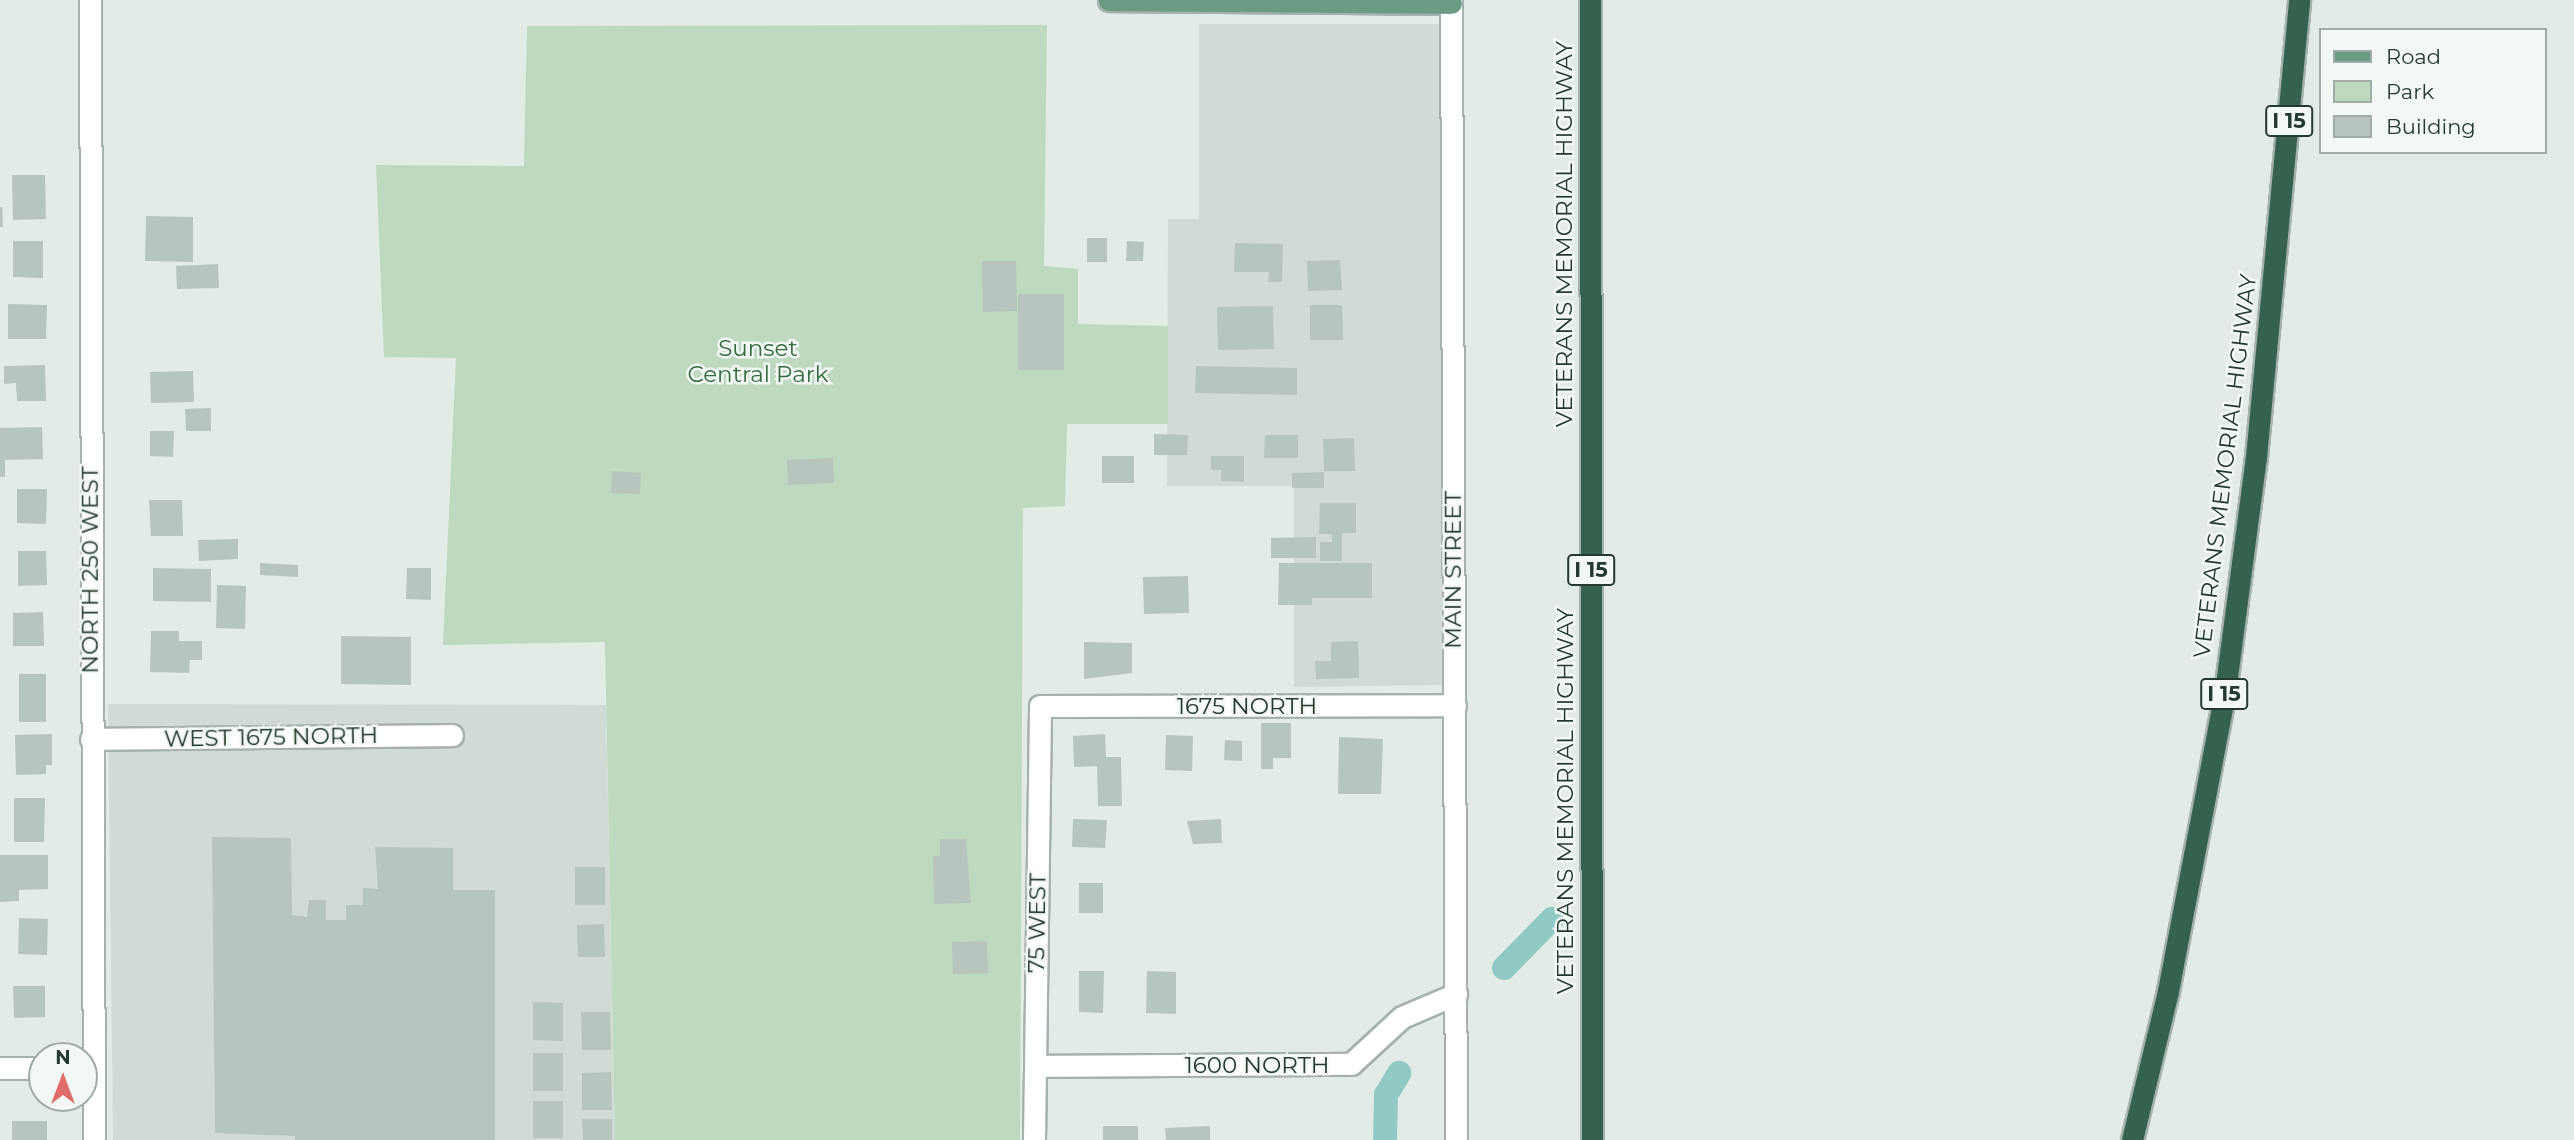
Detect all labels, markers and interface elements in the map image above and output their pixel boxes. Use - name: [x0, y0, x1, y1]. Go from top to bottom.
- legend: [2318, 28, 2546, 154]
- street label: VETERANS MEMORIAL HIGHWAY: [1550, 41, 1578, 427]
- text: Road: [2386, 44, 2441, 69]
- text: Park: [2386, 79, 2434, 104]
- road number: I 15: [2264, 104, 2314, 138]
- text: Building: [2386, 114, 2476, 139]
- street label: VETERANS MEMORIAL HIGHWAY: [2188, 273, 2262, 659]
- park label: Sunset Central Park: [687, 334, 829, 388]
- street label: NORTH 250 WEST: [76, 466, 104, 674]
- street label: MAIN STREET: [1439, 491, 1467, 649]
- road number: I 15: [1566, 552, 1616, 588]
- street label: VETERANS MEMORIAL HIGHWAY: [1551, 608, 1579, 994]
- road number: I 15: [2200, 676, 2248, 712]
- street label: 1675 NORTH: [1177, 692, 1317, 720]
- street label: WEST 1675 NORTH: [164, 721, 378, 753]
- street label: 75 WEST: [1022, 873, 1052, 973]
- north arrow: [28, 1042, 98, 1112]
- text: N: [55, 1046, 71, 1069]
- street label: 1600 NORTH: [1184, 1051, 1330, 1079]

